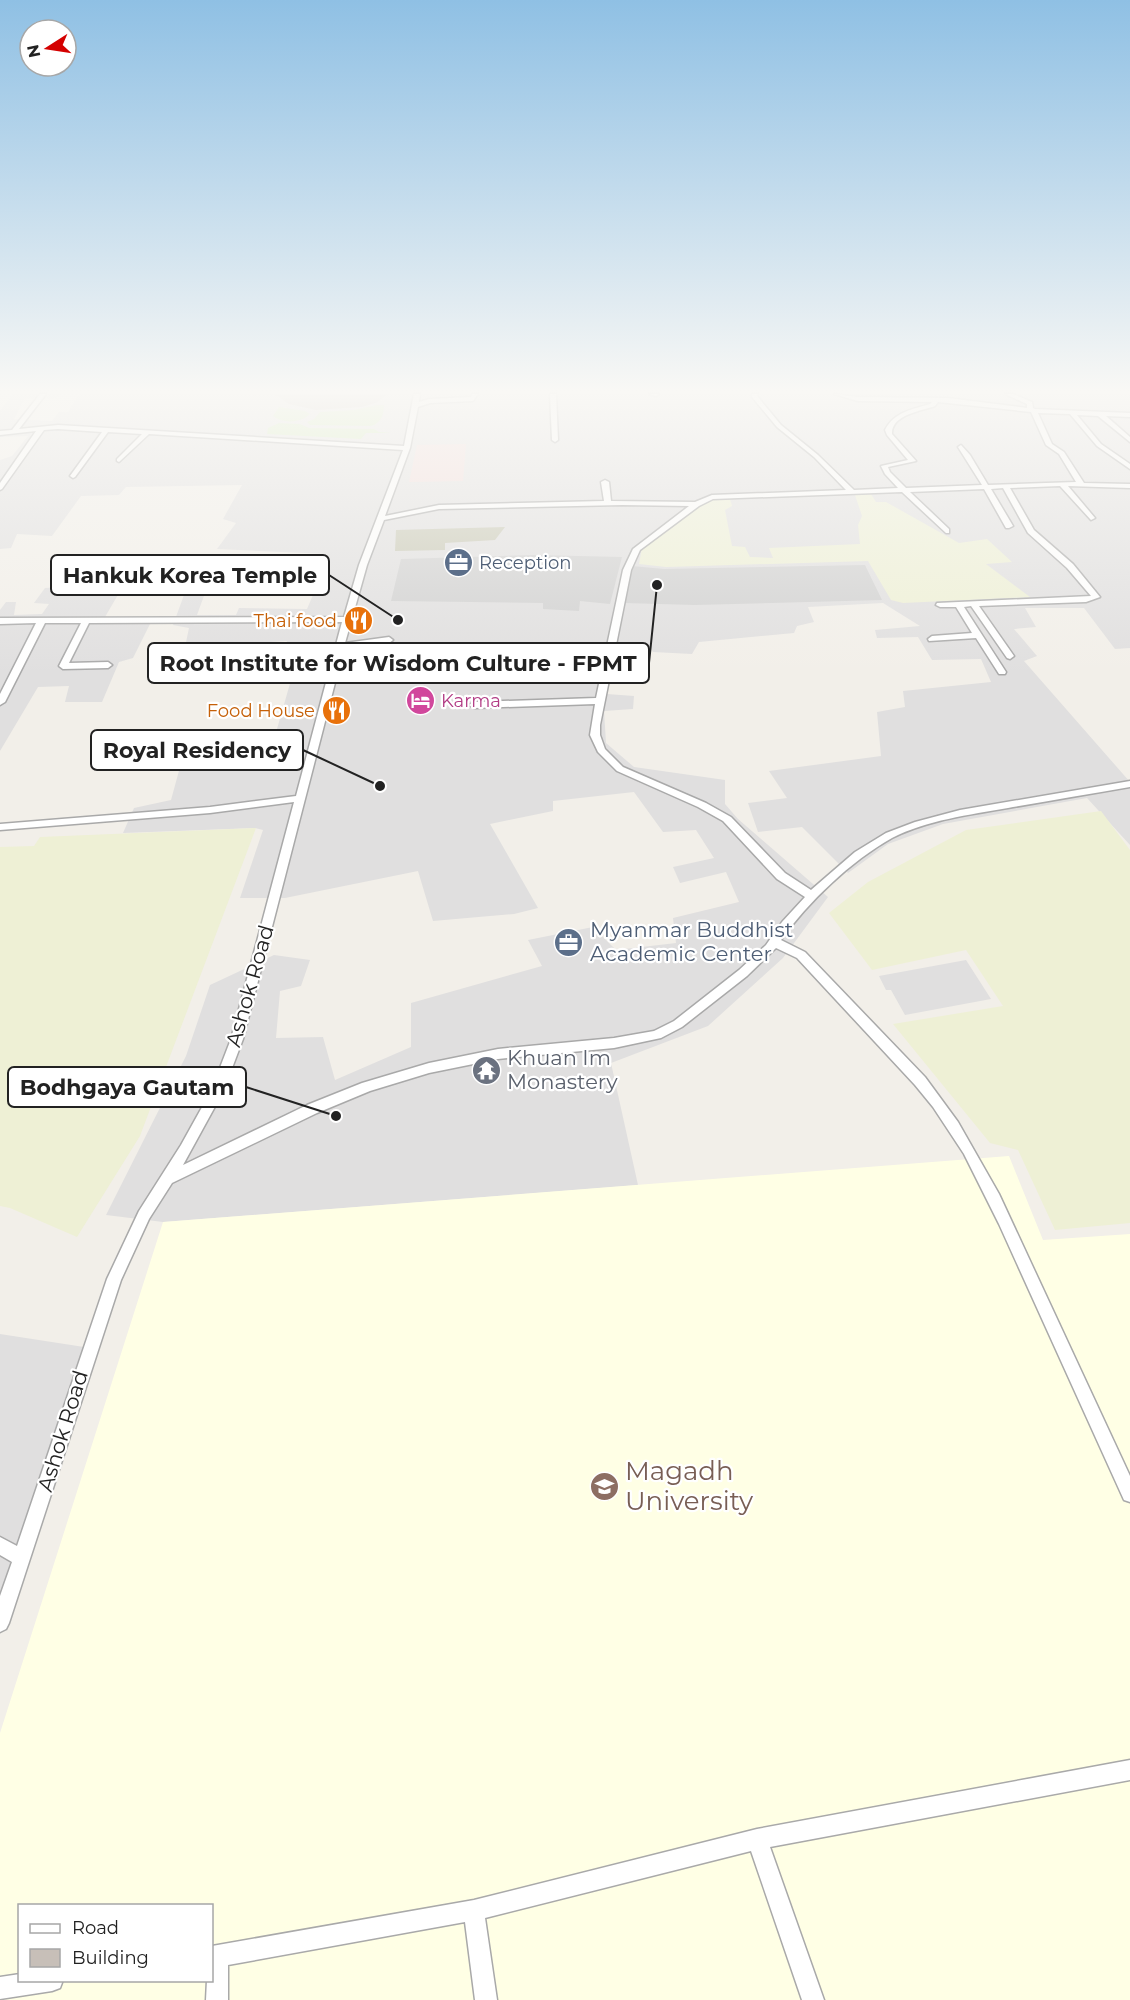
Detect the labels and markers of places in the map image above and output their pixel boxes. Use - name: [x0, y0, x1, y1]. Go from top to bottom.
- office icon: Reception: [442, 547, 474, 579]
- place label: Reception: [479, 552, 572, 574]
- callout: Hankuk Korea Temple: [51, 555, 329, 595]
- restaurant icon: Thai food: [342, 605, 374, 637]
- place label: Thai food: [254, 610, 337, 632]
- callout: Root Institute for Wisdom Culture - FPMT: [148, 643, 649, 683]
- hotel icon: Karma: [404, 685, 436, 717]
- place label: Karma: [441, 690, 501, 712]
- restaurant icon: Food House: [320, 695, 352, 727]
- place label: Food House: [207, 700, 315, 722]
- callout: Royal Residency: [91, 730, 303, 770]
- place label: Myanmar Buddhist Academic Center: [590, 917, 793, 966]
- office icon: Myanmar Buddhist Academic Center: [553, 926, 585, 958]
- place label: Khuan Im Monastery: [507, 1045, 618, 1094]
- temple icon: Khuan Im Monastery: [470, 1054, 502, 1086]
- callout: Bodhgaya Gautam: [8, 1067, 246, 1107]
- place label: Magadh University: [625, 1455, 754, 1517]
- school or university icon: Magadh University: [588, 1470, 620, 1502]

